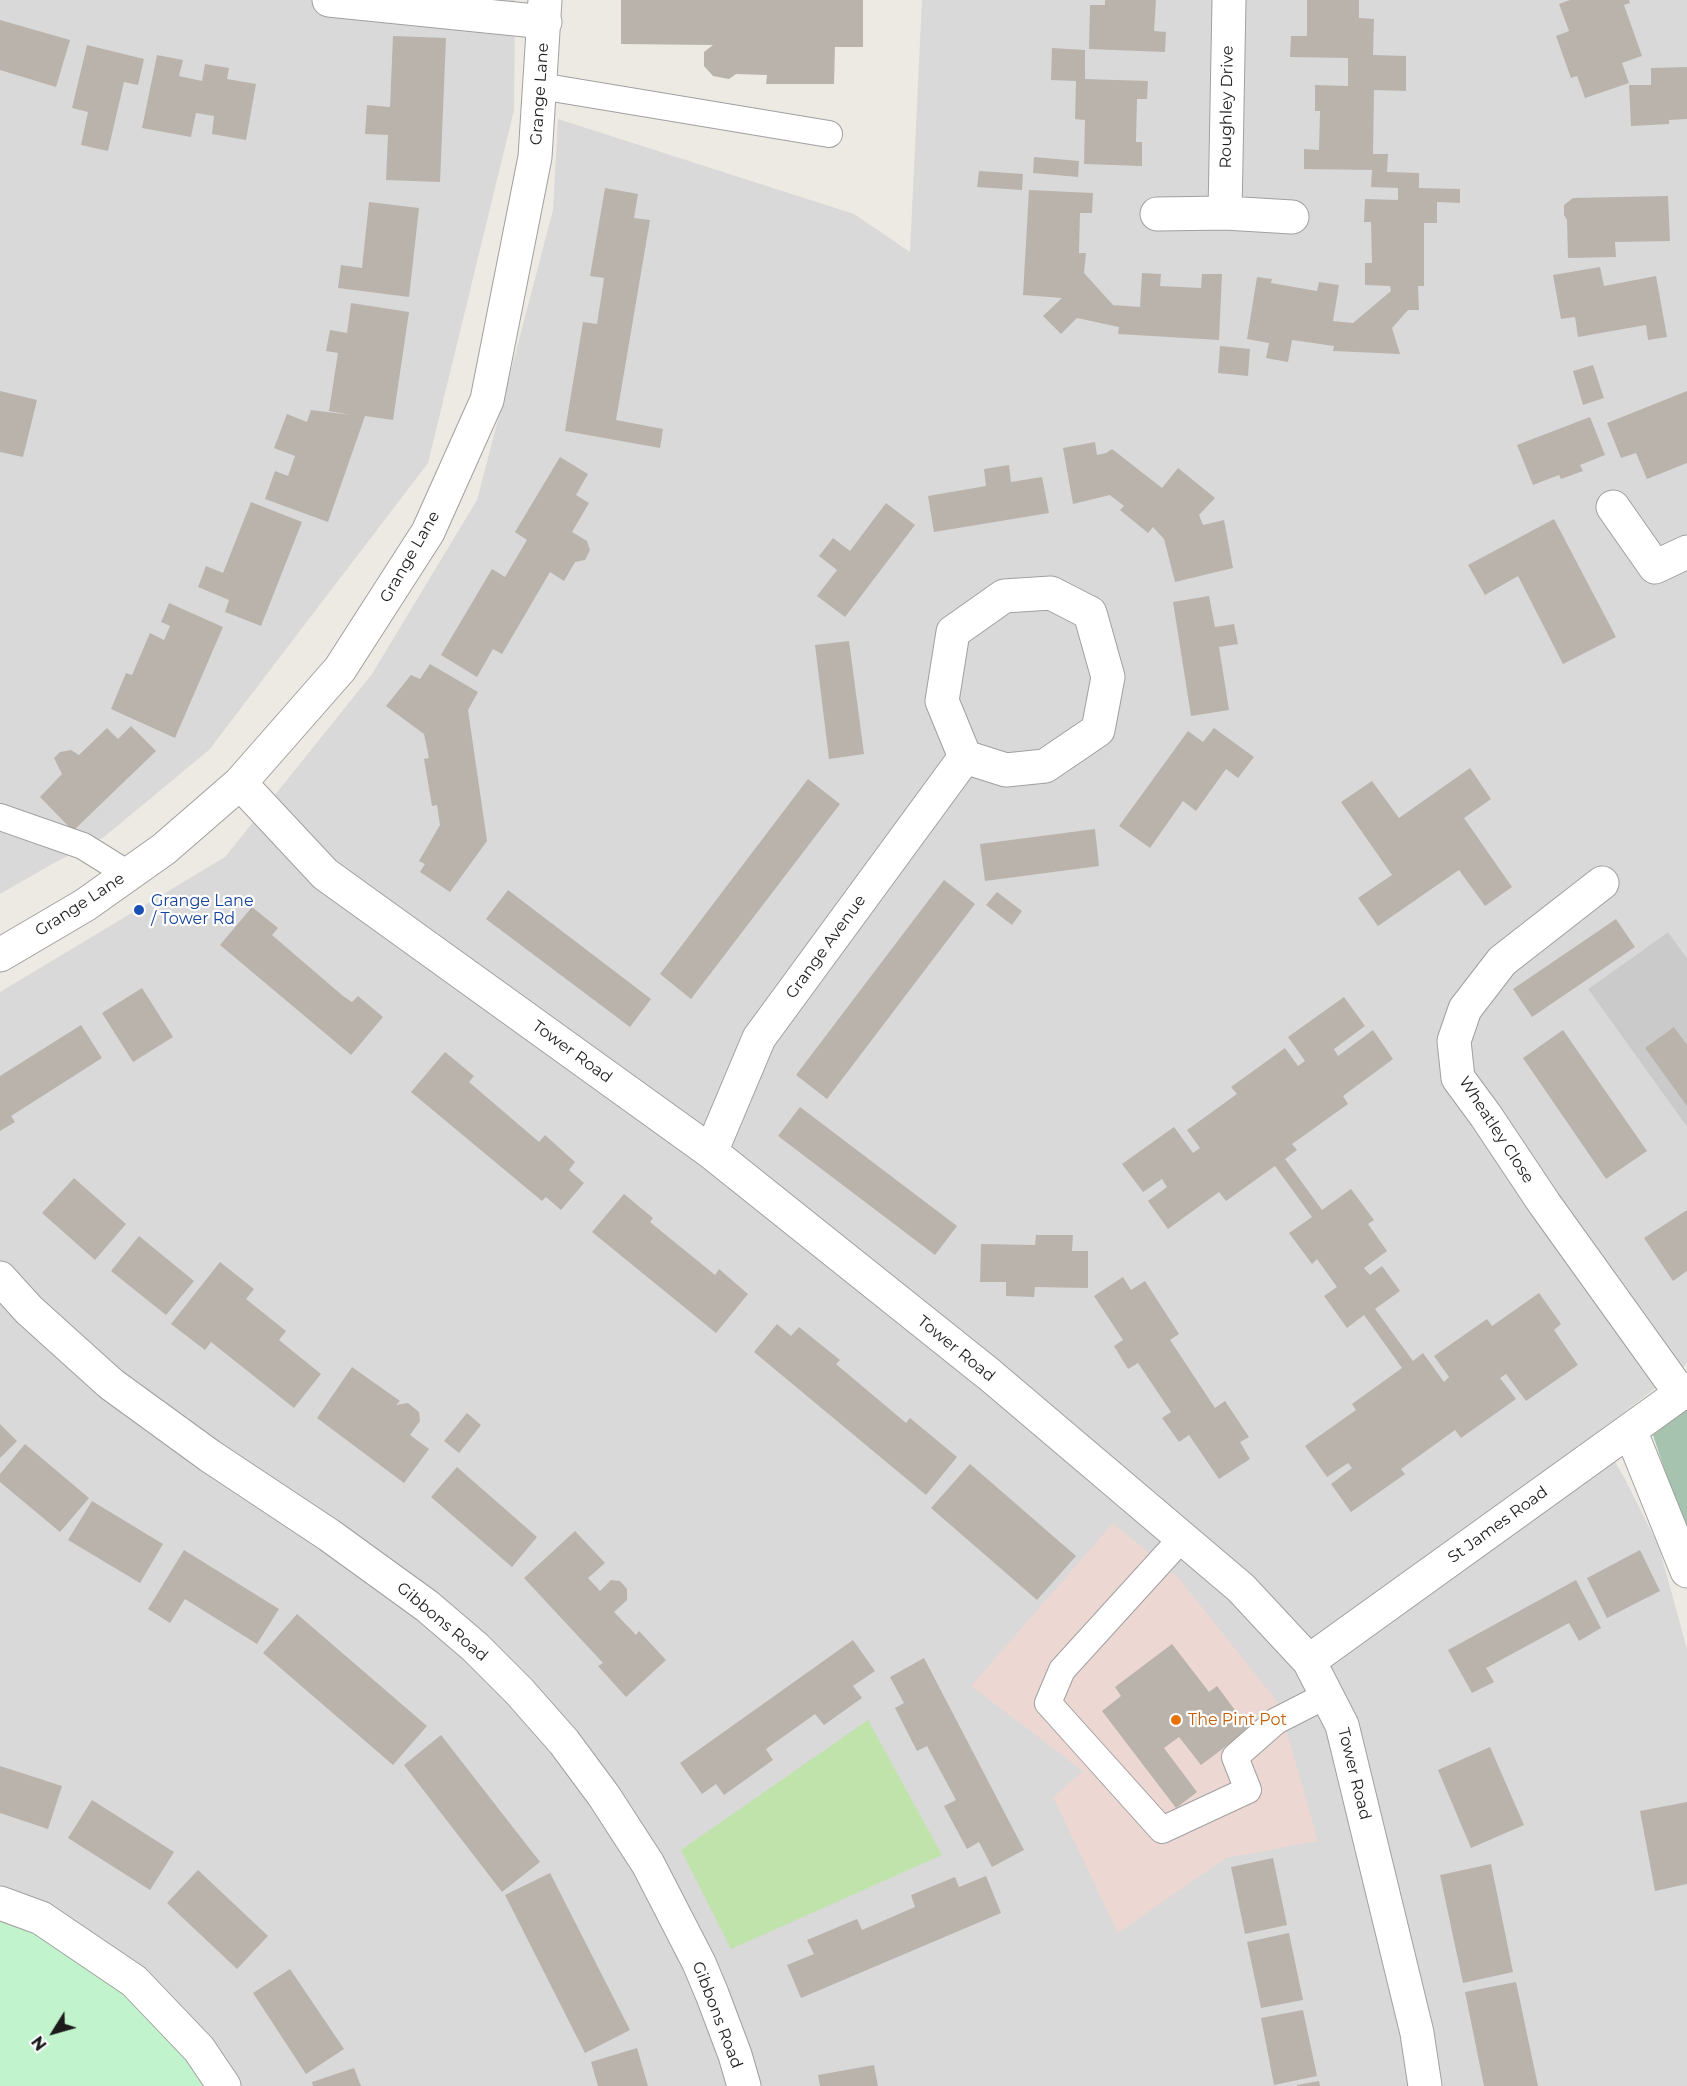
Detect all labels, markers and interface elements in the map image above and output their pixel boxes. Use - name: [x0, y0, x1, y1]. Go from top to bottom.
- street label: Grange Lane: [527, 42, 553, 146]
- street label: Roughley Drive: [1216, 45, 1238, 169]
- street label: Grange Lane: [376, 508, 444, 606]
- street label: Grange Lane: [32, 869, 128, 941]
- place label: Grange Lane / Tower Rd: [151, 891, 254, 929]
- street label: Grange Avenue: [782, 891, 870, 1003]
- marker: Grange Lane / Tower Rd: [132, 903, 146, 917]
- street label: Tower Road: [528, 1017, 616, 1087]
- street label: Wheatley Close: [1454, 1073, 1538, 1187]
- street label: Tower Road: [913, 1312, 999, 1386]
- street label: St James Road: [1444, 1482, 1552, 1568]
- street label: Gibbons Road: [393, 1578, 491, 1666]
- place label: The Pint Pot: [1188, 1710, 1287, 1730]
- marker: The Pint Pot: [1169, 1713, 1183, 1727]
- street label: Tower Road: [1333, 1726, 1375, 1822]
- street label: Gibbons Road: [688, 1959, 746, 2071]
- north arrow: [24, 2002, 84, 2062]
- text: N: [28, 2032, 51, 2054]

